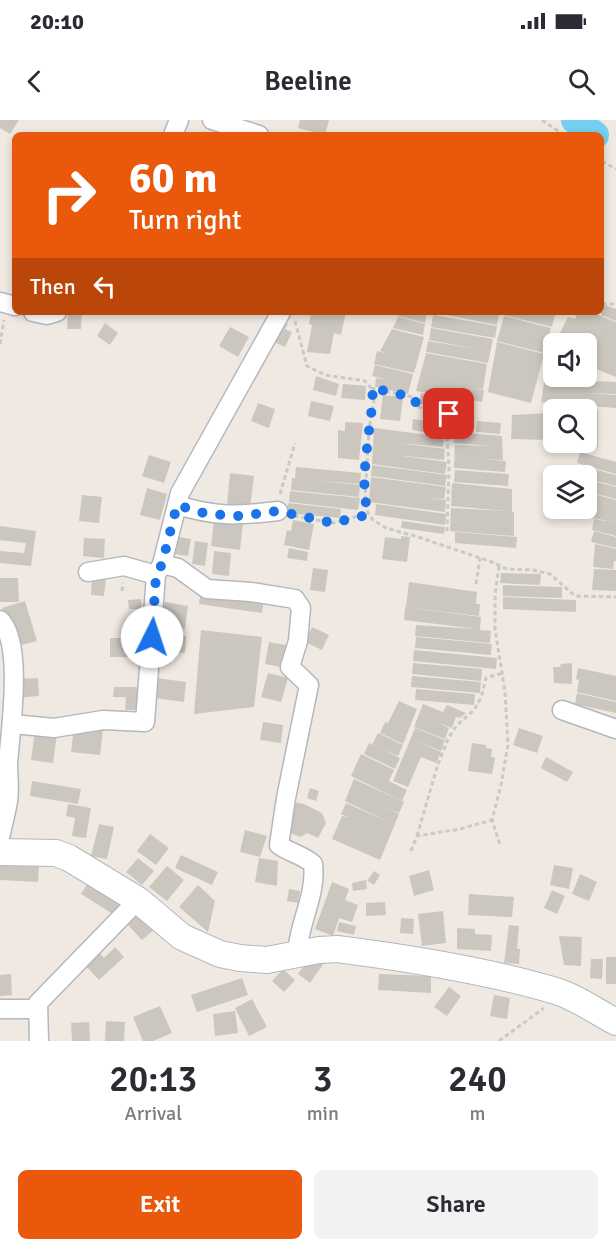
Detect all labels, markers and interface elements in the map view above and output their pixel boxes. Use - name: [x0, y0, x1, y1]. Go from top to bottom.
- text: 20:10: [30, 8, 84, 35]
- icon: back: [18, 65, 51, 98]
- text: Beeline: [264, 65, 352, 98]
- icon: search: [565, 65, 598, 98]
- text: 60 m: [129, 153, 218, 204]
- icon: right: [30, 156, 108, 234]
- text: Turn right: [129, 204, 242, 237]
- icon: left: [88, 270, 121, 303]
- text: Then: [30, 273, 76, 300]
- map controls: [543, 333, 597, 519]
- button: sound: [543, 333, 597, 387]
- pin: [423, 388, 474, 439]
- icon: arrive: [432, 397, 465, 430]
- button: search: [543, 399, 597, 453]
- button: layers: [543, 465, 597, 519]
- position arrow: [120, 605, 184, 669]
- text: 20:13: [109, 1057, 197, 1102]
- text: 3: [313, 1057, 333, 1102]
- text: 240: [448, 1057, 507, 1102]
- text: Arrival: [125, 1101, 182, 1126]
- text: min: [307, 1101, 339, 1126]
- text: m: [469, 1101, 485, 1126]
- button: Exit: [18, 1170, 302, 1239]
- button: Share: [314, 1170, 598, 1239]

